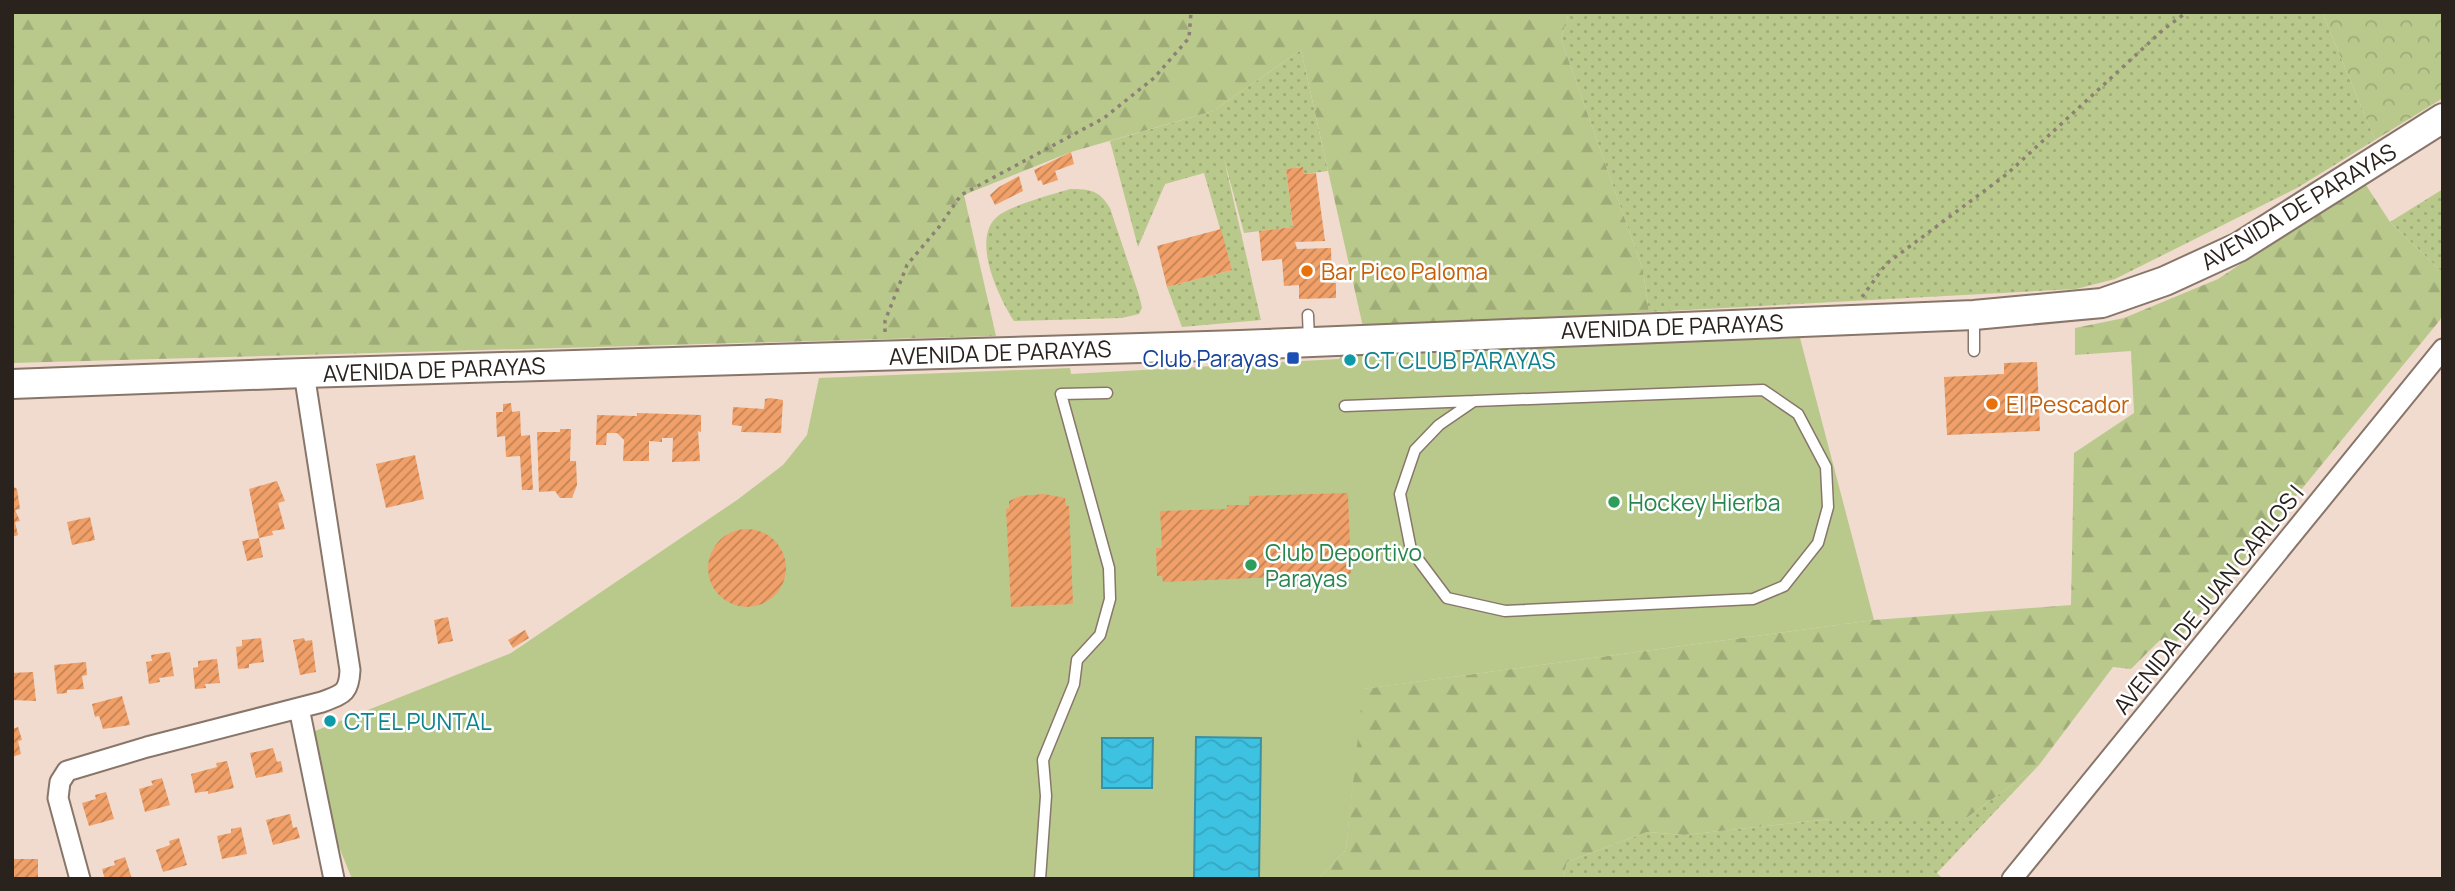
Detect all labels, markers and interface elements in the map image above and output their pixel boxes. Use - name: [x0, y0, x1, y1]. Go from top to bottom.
- street label: AVENIDA DE PARAYAS: [2194, 135, 2402, 277]
- place label: Bar Pico Paloma: [1321, 255, 1488, 287]
- marker: Bar Pico Paloma: [1299, 263, 1315, 279]
- street label: AVENIDA DE PARAYAS: [1560, 306, 1784, 346]
- street label: AVENIDA DE PARAYAS: [888, 332, 1112, 372]
- place label: Club Parayas: [1143, 342, 1279, 374]
- place label: CT CLUB PARAYAS: [1364, 344, 1556, 376]
- street label: AVENIDA DE PARAYAS: [322, 349, 546, 389]
- marker: Club Parayas: [1285, 350, 1301, 366]
- marker: CT CLUB PARAYAS: [1342, 352, 1358, 368]
- place label: El Pescador: [2006, 388, 2129, 420]
- marker: El Pescador: [1984, 396, 2000, 412]
- street label: AVENIDA DE JUAN CARLOS I: [2105, 478, 2311, 720]
- place label: Hockey Hierba: [1628, 486, 1780, 518]
- marker: Hockey Hierba: [1606, 494, 1622, 510]
- place label: Club Deportivo Parayas: [1265, 536, 1422, 594]
- marker: Club Deportivo Parayas: [1243, 557, 1259, 573]
- place label: CT EL PUNTAL: [344, 705, 492, 737]
- marker: CT EL PUNTAL: [322, 713, 338, 729]

